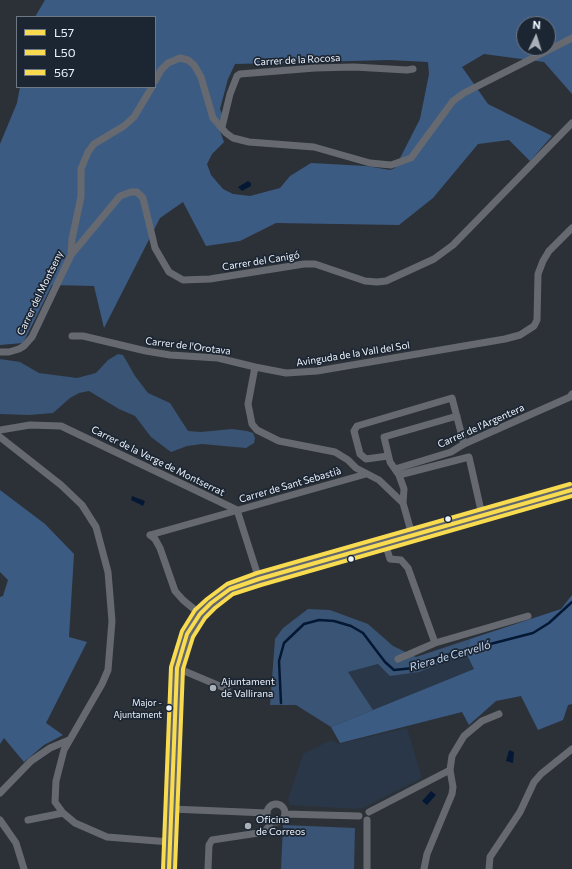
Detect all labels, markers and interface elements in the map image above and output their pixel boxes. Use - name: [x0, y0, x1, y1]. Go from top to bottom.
- legend: [16, 16, 156, 88]
- north arrow: [516, 16, 556, 56]
- text: N: [532, 18, 541, 31]
- text: L57: [54, 25, 74, 39]
- text: L50: [54, 45, 76, 59]
- street label: Carrer de la Rocosa: [253, 52, 341, 68]
- text: 567: [54, 65, 74, 79]
- street label: Carrer del Montseny: [14, 249, 66, 337]
- street label: Carrer del Canigó: [221, 249, 301, 273]
- street label: Carrer de l'Orotava: [145, 335, 231, 357]
- street label: Avinguda de la Vall del Sol: [295, 339, 411, 369]
- street label: Carrer de l'Argentera: [436, 401, 526, 451]
- street label: Carrer de la Verge de Montserrat: [89, 423, 227, 499]
- street label: Carrer de Sant Sebastià: [238, 465, 342, 505]
- unlabelled marker: [443, 514, 453, 524]
- unlabelled marker: [346, 554, 356, 564]
- water label: Riera de Cervelló: [408, 638, 492, 674]
- place label: Ajuntament de Vallirana: [221, 676, 275, 700]
- marker: Ajuntament de Vallirana: [208, 683, 218, 693]
- place label: Major - Ajuntament: [113, 698, 162, 719]
- marker: Major - Ajuntament: [164, 703, 174, 713]
- place label: Oficina de Correos: [256, 814, 305, 838]
- marker: Oficina de Correos: [243, 821, 253, 831]

